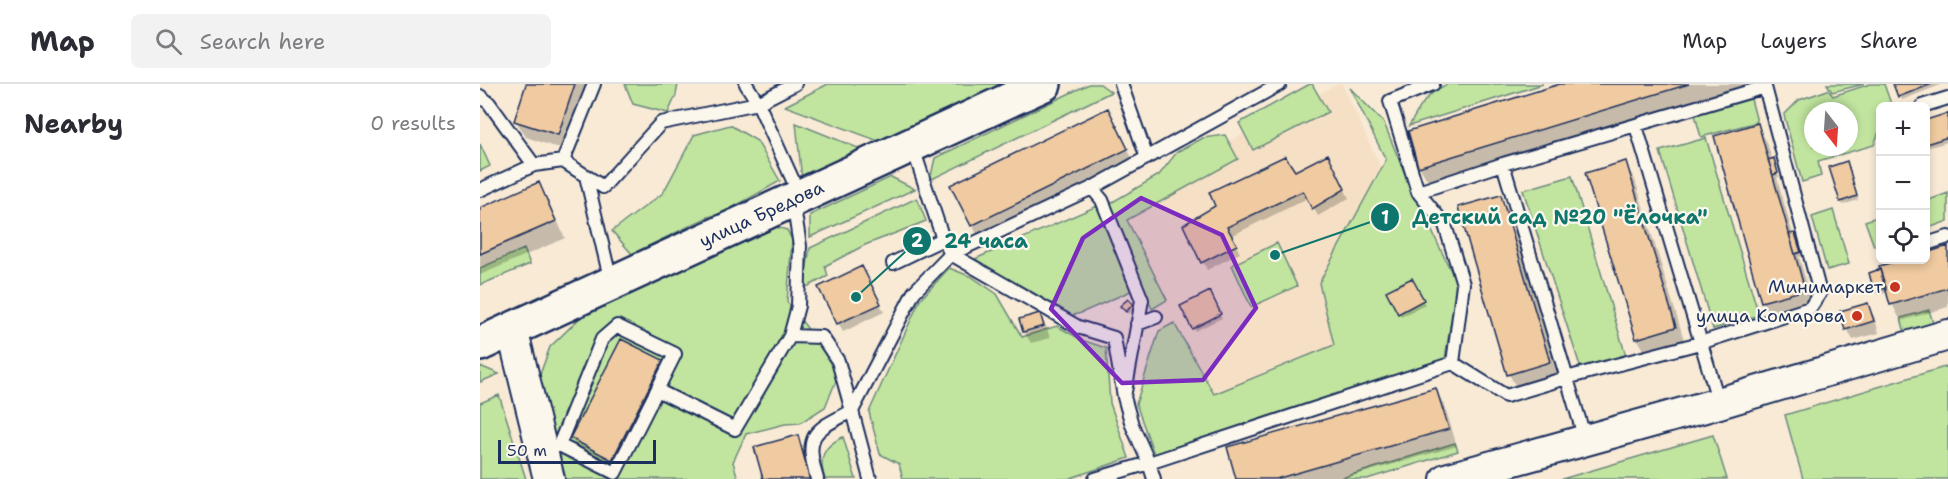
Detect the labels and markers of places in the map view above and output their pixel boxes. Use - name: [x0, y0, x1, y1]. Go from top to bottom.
- callout: Детский сад №20 "Ёлочка": [1370, 198, 1720, 236]
- callout: 24 часа: [902, 222, 1040, 260]
- place label: Минимаркет: [1768, 275, 1884, 299]
- marker: Минимаркет: [1888, 280, 1902, 294]
- place label: улица Комарова: [1696, 304, 1845, 328]
- marker: улица Комарова: [1850, 309, 1864, 323]

